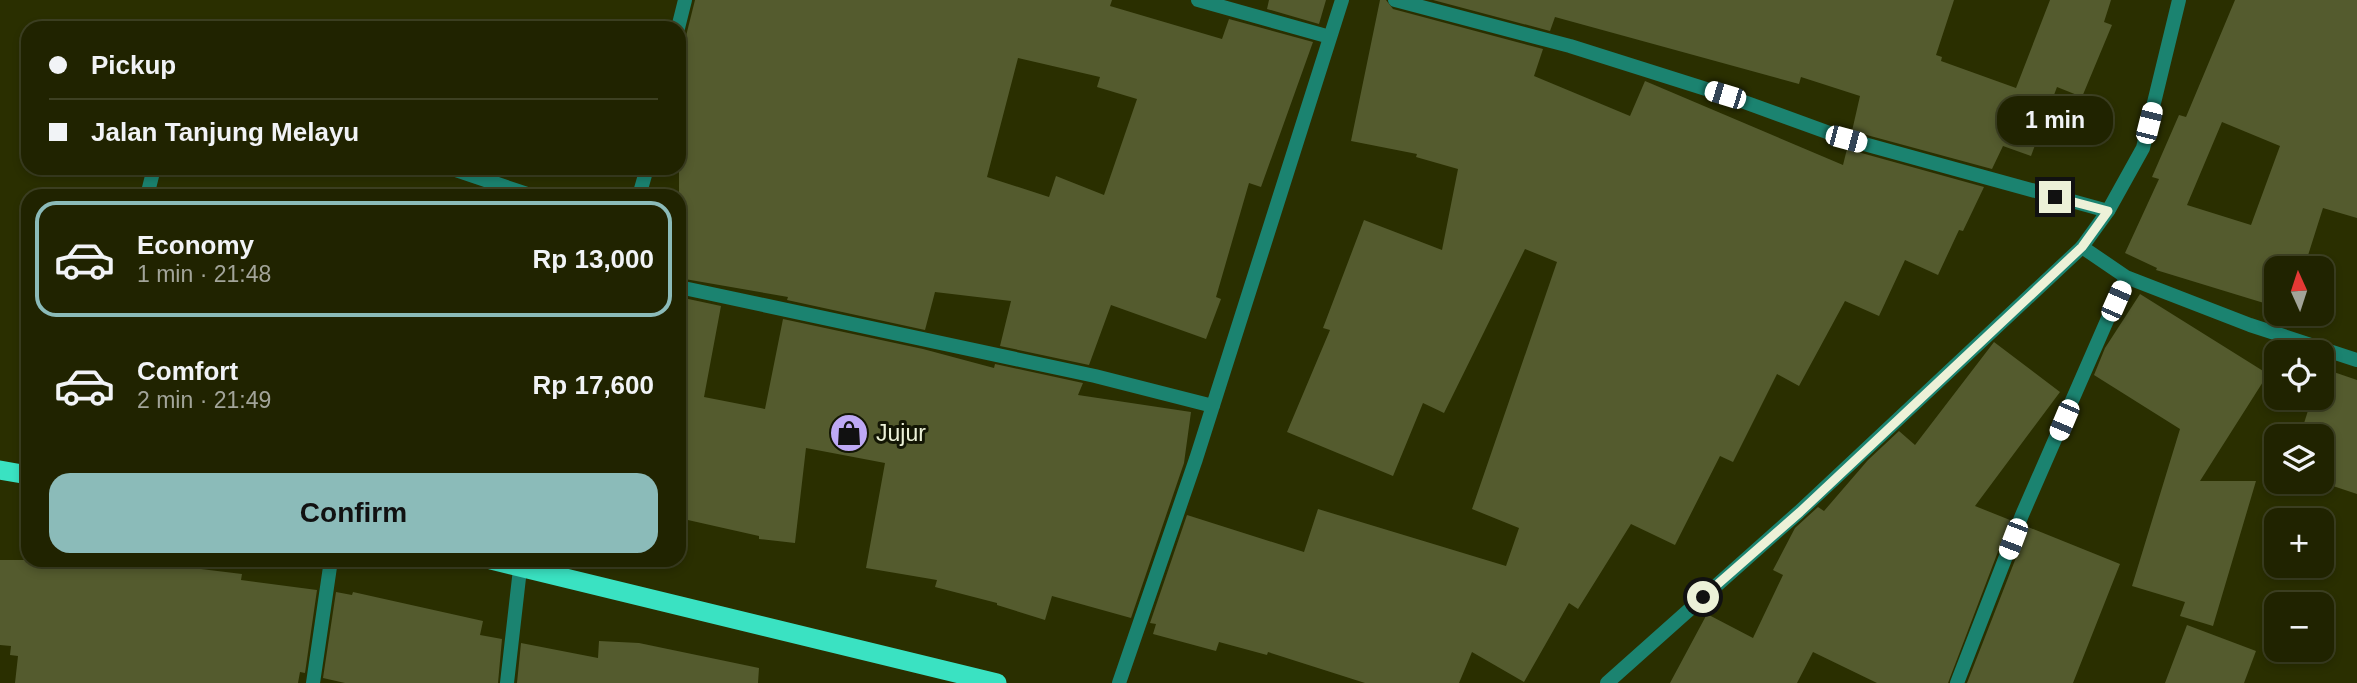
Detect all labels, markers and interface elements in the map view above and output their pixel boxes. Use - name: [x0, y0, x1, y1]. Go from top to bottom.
- text: Pickup: [91, 50, 176, 80]
- car: [1702, 79, 1749, 111]
- callout: 1 min: [1997, 96, 2113, 144]
- car: [2134, 100, 2165, 146]
- text: 1 min: [2025, 107, 2085, 133]
- text: Jalan Tanjung Melayu: [91, 117, 359, 147]
- car: [1823, 123, 1870, 155]
- route end: [2039, 181, 2071, 213]
- icon: car: [53, 228, 116, 291]
- text: Economy: [137, 230, 254, 260]
- text: Rp 13,000: [533, 244, 654, 274]
- north arrow: [2264, 256, 2334, 326]
- map controls: [2264, 256, 2334, 662]
- text: 1 min · 21:48: [137, 261, 271, 287]
- car: [2098, 278, 2135, 324]
- button: locate: [2264, 340, 2334, 410]
- icon: car: [53, 354, 116, 417]
- text: Comfort: [137, 356, 238, 386]
- text: Rp 17,600: [533, 370, 654, 400]
- text: 2 min · 21:49: [137, 387, 271, 413]
- car: [2047, 397, 2082, 443]
- shop icon: Jujur: [828, 412, 870, 454]
- place label: Jujur: [876, 420, 926, 446]
- button: layers: [2264, 424, 2334, 494]
- button: Confirm: [49, 473, 658, 553]
- button: +: [2264, 508, 2334, 578]
- car: [1996, 516, 2031, 562]
- route start: [1687, 581, 1719, 613]
- button: −: [2264, 592, 2334, 662]

